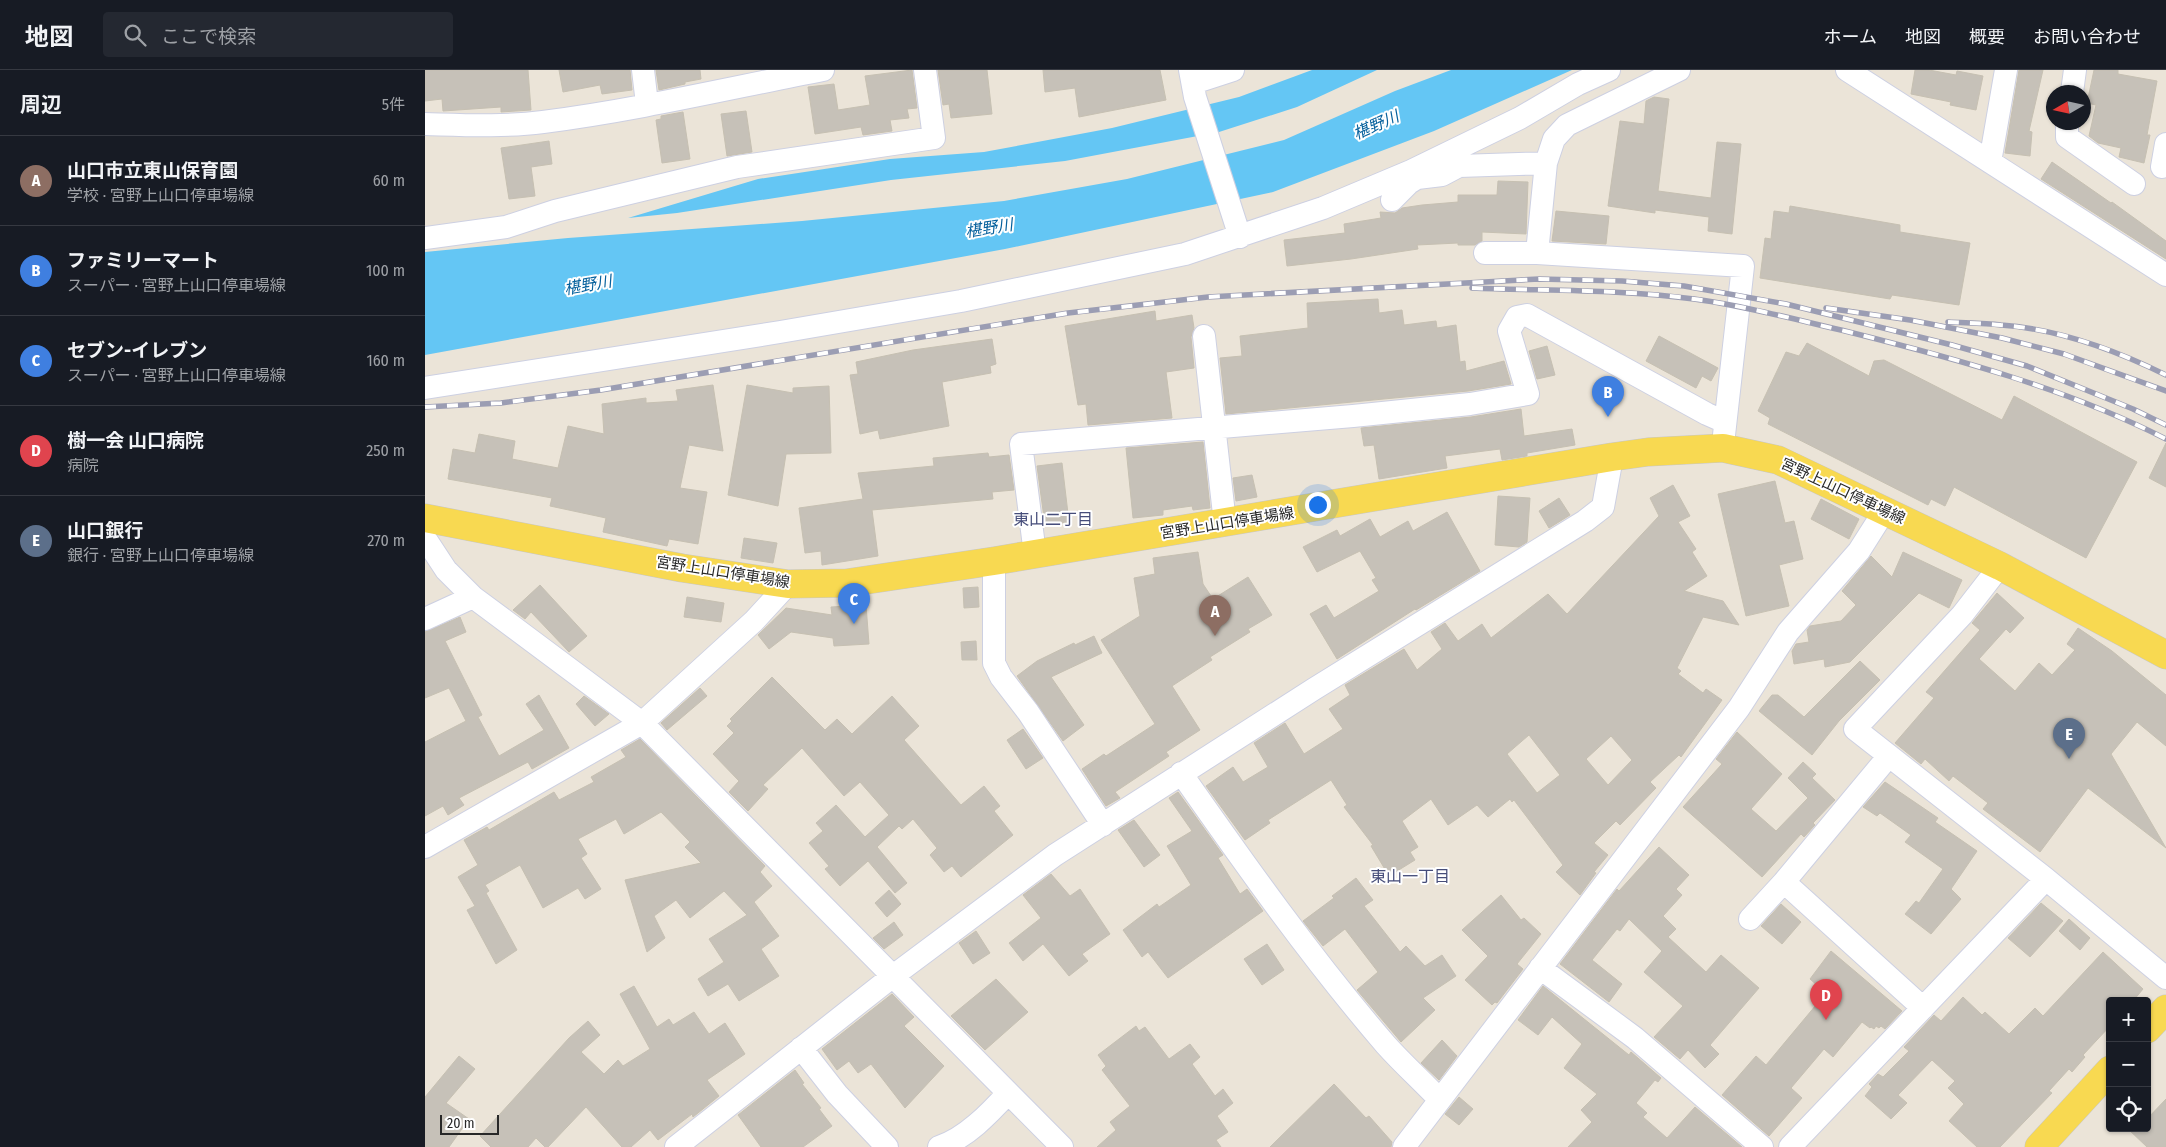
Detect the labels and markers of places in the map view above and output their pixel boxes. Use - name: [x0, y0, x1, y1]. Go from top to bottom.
- pin: B: [1592, 376, 1624, 417]
- pin: C: [838, 583, 870, 624]
- pin: A: [1199, 595, 1231, 636]
- pin: E: [2053, 718, 2085, 759]
- pin: D: [1810, 979, 1842, 1020]

